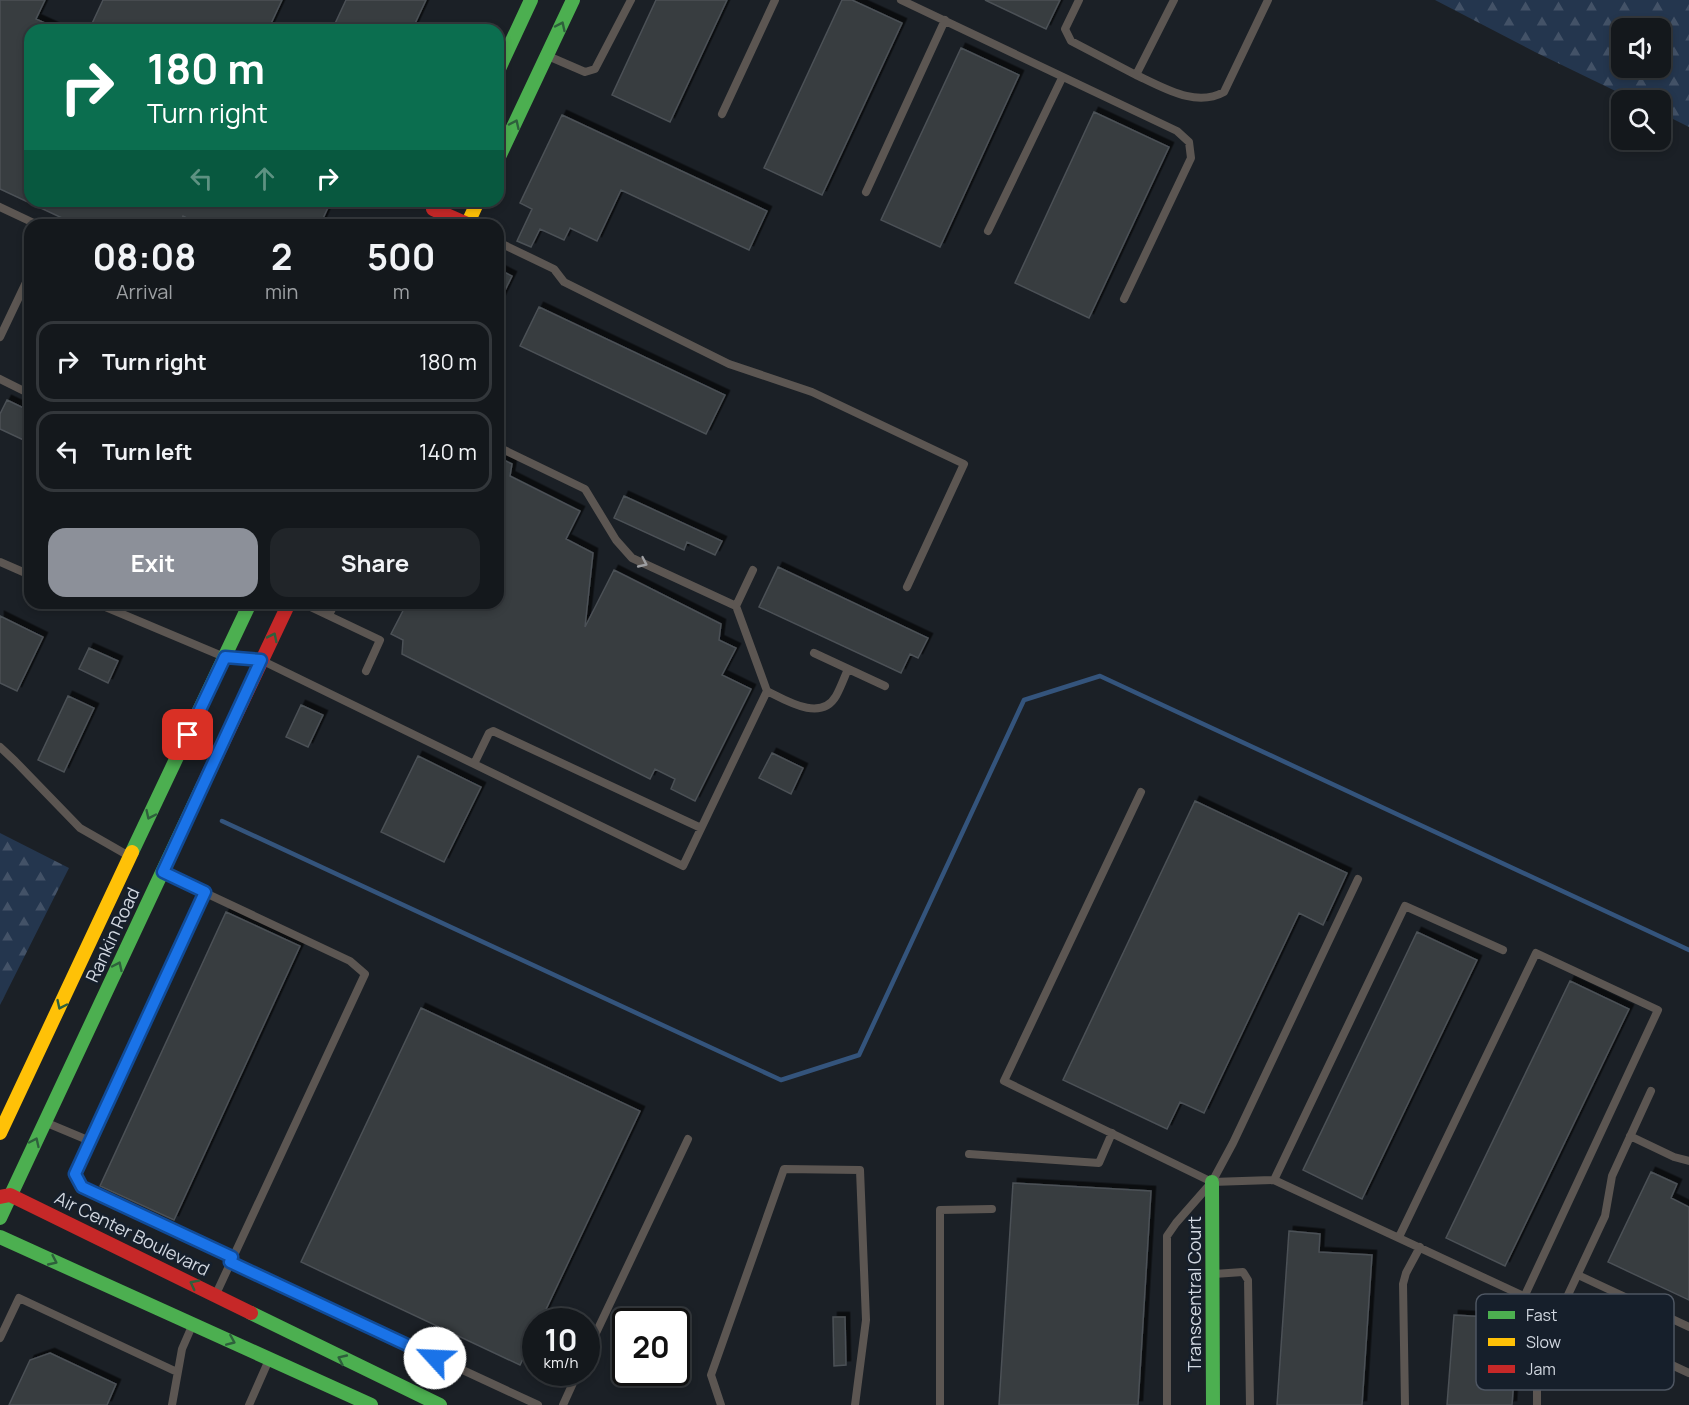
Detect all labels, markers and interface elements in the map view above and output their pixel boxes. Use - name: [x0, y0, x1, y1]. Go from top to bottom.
- map controls: [1611, 18, 1671, 150]
- button: sound: [1611, 18, 1671, 78]
- one-way arrow: [554, 21, 566, 32]
- text: 180 m: [147, 39, 265, 97]
- icon: right: [48, 48, 126, 126]
- button: search: [1611, 90, 1671, 150]
- text: Turn right: [147, 94, 268, 131]
- one-way arrow: [507, 119, 519, 130]
- icon: left: [185, 162, 218, 195]
- icon: ahead: [248, 162, 281, 195]
- icon: right: [311, 162, 344, 195]
- text: 08:08: [93, 232, 196, 281]
- text: 2: [271, 232, 292, 281]
- text: 500: [367, 232, 435, 281]
- text: Arrival: [116, 278, 173, 305]
- text: min: [265, 278, 298, 305]
- text: m: [393, 278, 410, 305]
- icon: right: [51, 345, 84, 378]
- text: Turn right: [102, 347, 207, 377]
- text: 180 m: [419, 347, 477, 377]
- icon: left: [51, 435, 84, 468]
- text: Turn left: [102, 437, 192, 467]
- text: 140 m: [419, 437, 477, 467]
- button: Exit: [48, 528, 258, 597]
- button: Share: [270, 528, 480, 597]
- one-way arrow: [637, 556, 648, 568]
- one-way arrow: [265, 633, 277, 644]
- pin: [162, 709, 213, 760]
- icon: arrive: [171, 718, 204, 751]
- one-way arrow: [145, 809, 157, 820]
- street label: Rankin Road: [80, 883, 145, 986]
- one-way arrow: [111, 962, 123, 973]
- one-way arrow: [56, 998, 68, 1009]
- one-way arrow: [28, 1138, 40, 1149]
- street label: Air Center Boulevard: [51, 1185, 214, 1281]
- street label: Transcentral Court: [1182, 1216, 1206, 1372]
- one-way arrow: [47, 1254, 58, 1266]
- one-way arrow: [189, 1280, 200, 1291]
- legend: [1476, 1294, 1674, 1390]
- text: Fast: [1526, 1304, 1557, 1326]
- speed limit sign: 20: [612, 1308, 690, 1386]
- text: 10: [545, 1319, 577, 1360]
- position arrow: [403, 1326, 467, 1390]
- text: Slow: [1526, 1331, 1561, 1353]
- one-way arrow: [225, 1334, 236, 1346]
- text: km/h: [544, 1352, 578, 1373]
- one-way arrow: [338, 1354, 349, 1366]
- text: Jam: [1526, 1358, 1556, 1380]

